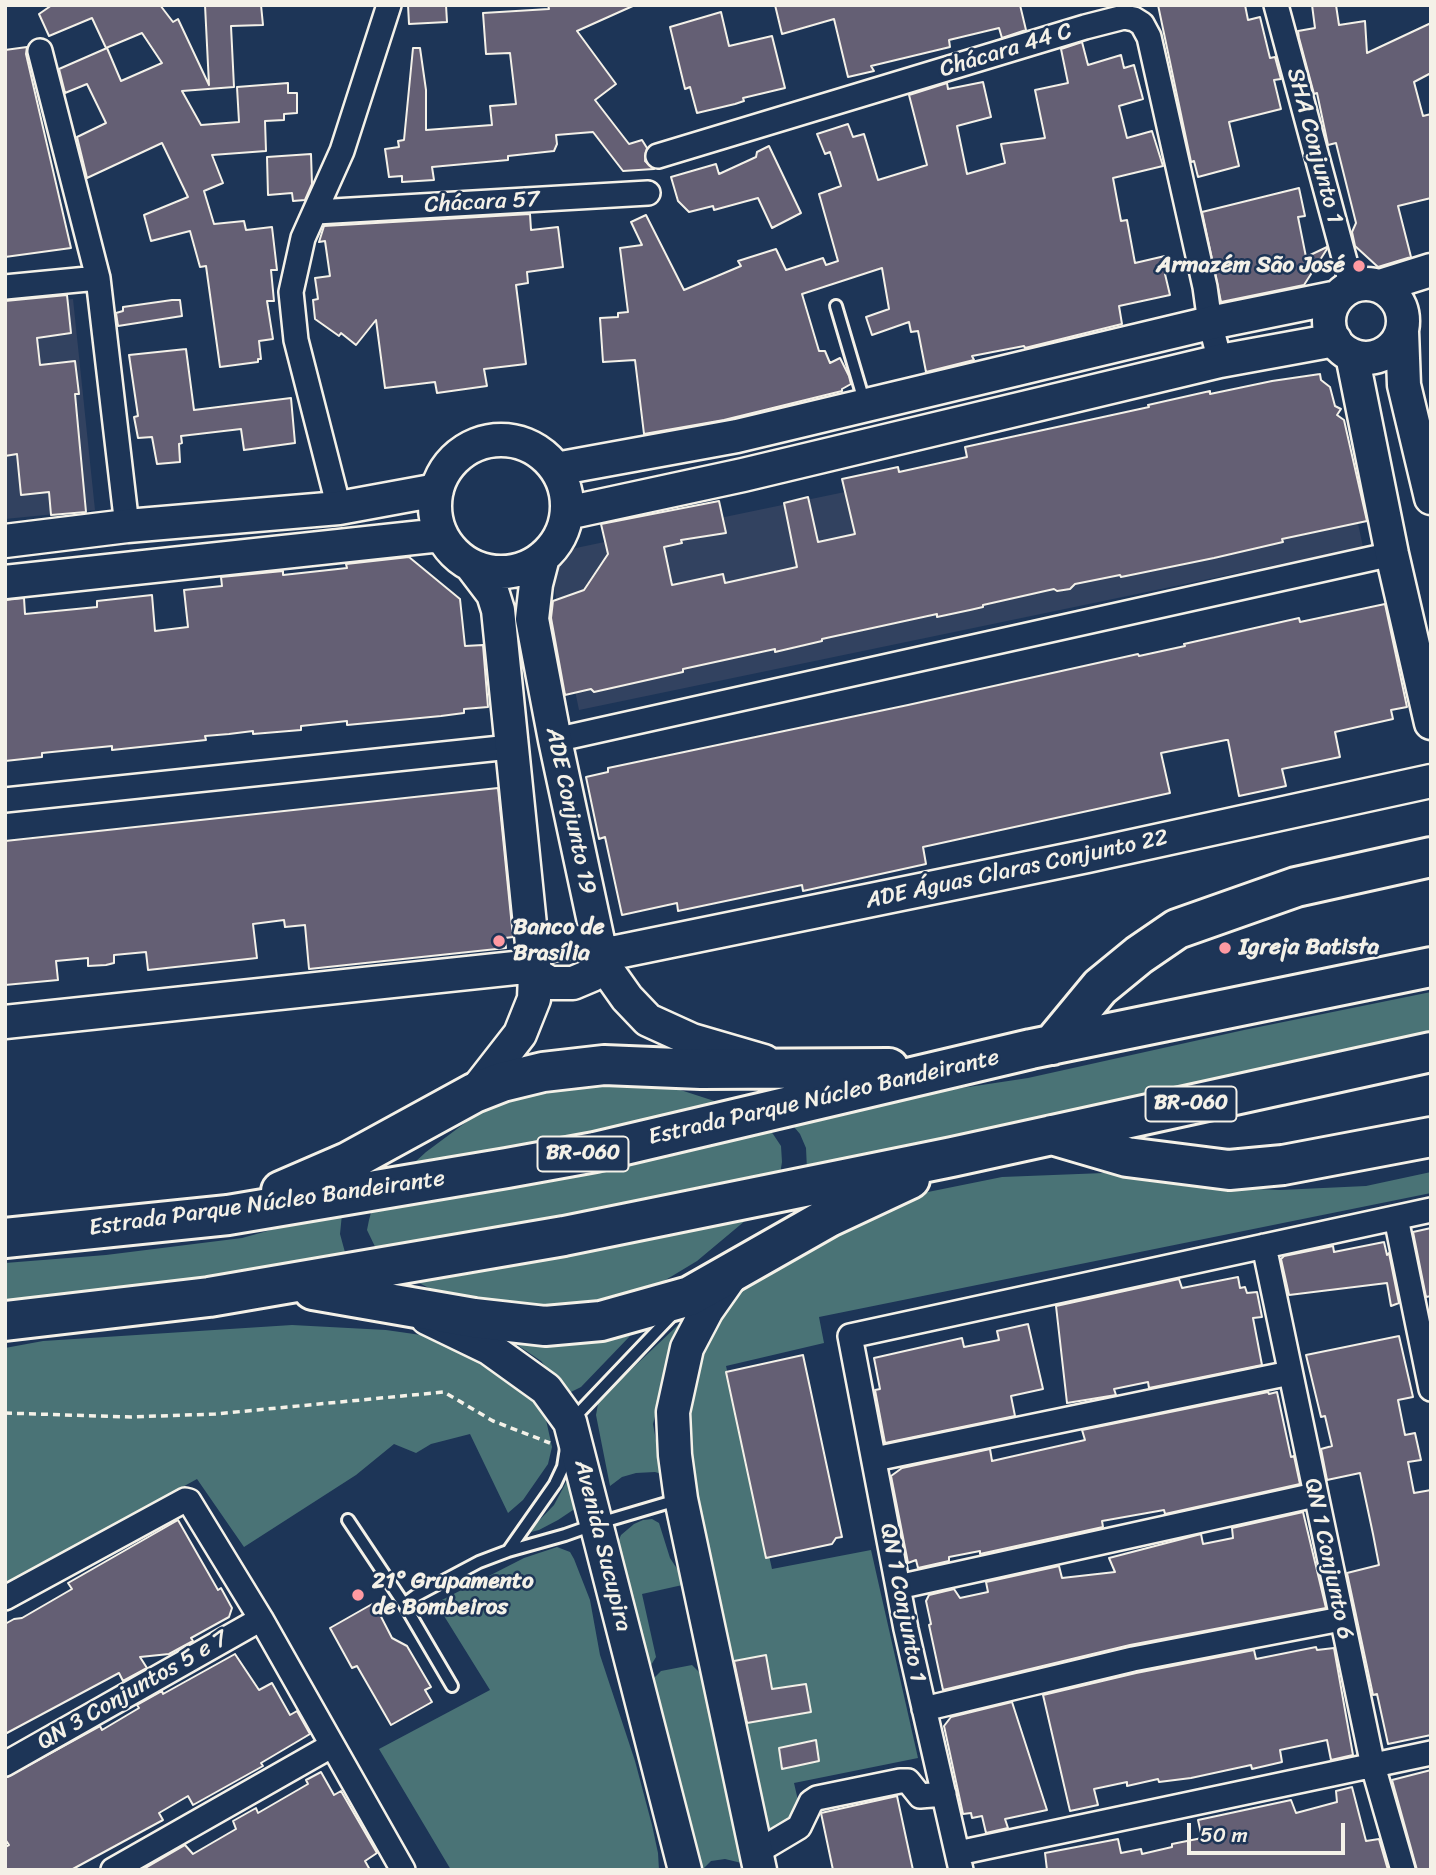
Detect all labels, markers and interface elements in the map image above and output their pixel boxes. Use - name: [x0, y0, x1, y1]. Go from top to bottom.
- street label: Chácara 44 C: [936, 18, 1076, 84]
- street label: SHA Conjunto 1: [1280, 65, 1348, 227]
- street label: Chácara 57: [424, 186, 540, 220]
- place label: Armazém São José: [1156, 252, 1345, 280]
- marker: Armazém São José: [1351, 258, 1367, 274]
- street label: ADE Conjunto 19: [539, 725, 601, 897]
- street label: ADE Águas Claras Conjunto 22: [863, 824, 1171, 916]
- place label: Banco de Brasília: [513, 914, 605, 968]
- marker: Banco de Brasília: [491, 933, 507, 949]
- place label: Igreja Batista: [1239, 934, 1379, 962]
- marker: Igreja Batista: [1217, 940, 1233, 956]
- street label: Estrada Parque Núcleo Bandeirante: [646, 1044, 1002, 1152]
- road number: BR-060: [1146, 1086, 1236, 1122]
- road number: BR-060: [538, 1136, 628, 1172]
- street label: Estrada Parque Núcleo Bandeirante: [87, 1165, 447, 1243]
- street label: Avenida Sucupira: [567, 1457, 637, 1635]
- street label: QN 1 Conjunto 6: [1297, 1476, 1359, 1642]
- street label: QN 1 Conjunto 1: [873, 1521, 931, 1685]
- place label: 21° Grupamento de Bombeiros: [372, 1568, 534, 1622]
- marker: 21° Grupamento de Bombeiros: [350, 1587, 366, 1603]
- street label: QN 3 Conjuntos 5 e 7: [33, 1625, 233, 1757]
- scale bar: [1191, 1808, 1348, 1852]
- text: 50 m: [1200, 1816, 1248, 1854]

